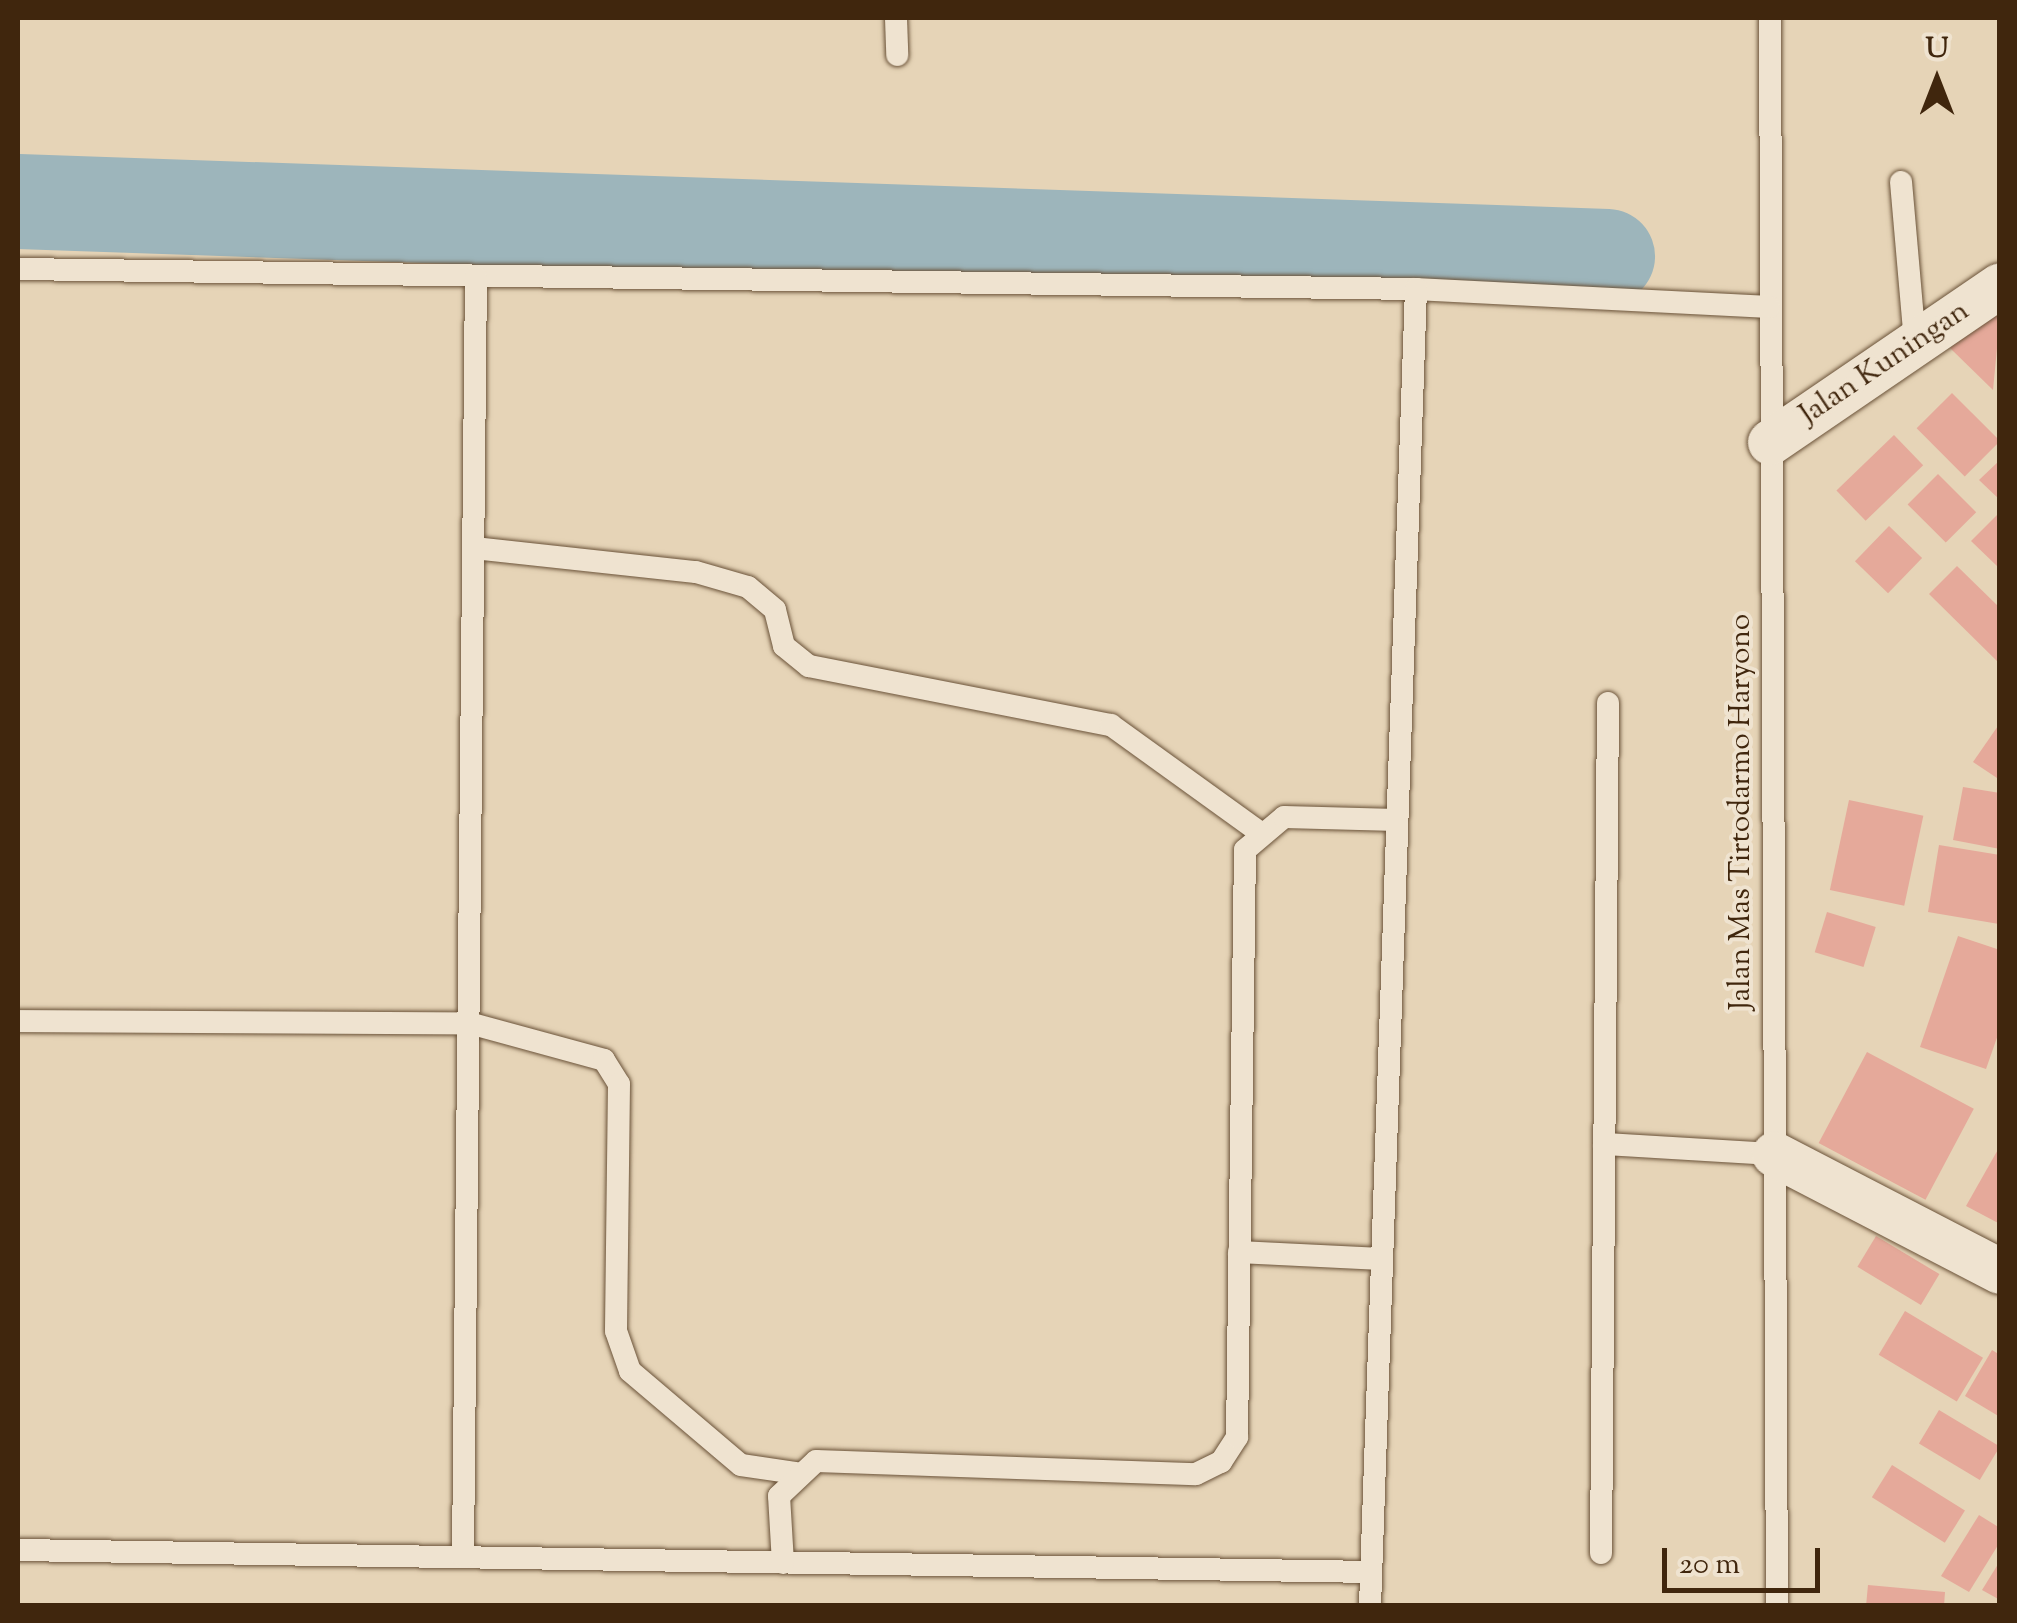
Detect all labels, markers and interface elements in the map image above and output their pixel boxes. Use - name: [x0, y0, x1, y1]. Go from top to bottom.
- north arrow: [1887, 30, 1987, 130]
- text: U: [1926, 30, 1948, 70]
- street label: Jalan Kuningan: [1793, 294, 1977, 434]
- street label: Jalan Mas Tirtodarmo Haryono: [1724, 614, 1760, 1010]
- scale bar: [1667, 1528, 1824, 1590]
- text: 20 m: [1679, 1544, 1740, 1587]

